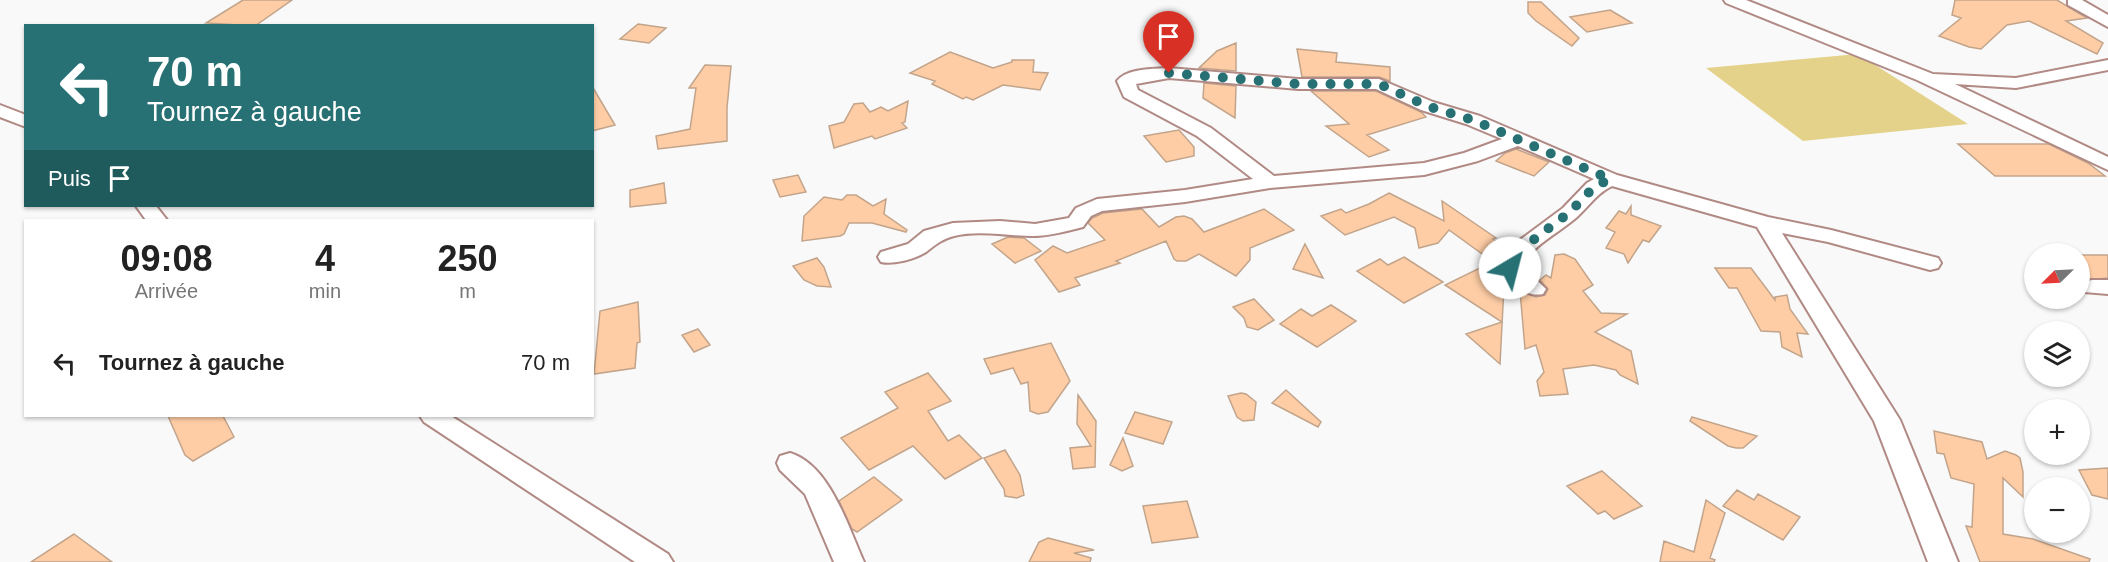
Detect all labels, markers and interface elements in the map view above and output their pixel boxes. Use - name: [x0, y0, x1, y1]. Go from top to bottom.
- pin: [1143, 11, 1194, 73]
- icon: arrive: [1152, 20, 1185, 53]
- icon: left: [48, 48, 126, 126]
- text: 70 m: [147, 48, 243, 95]
- text: Tournez à gauche: [147, 97, 362, 127]
- icon: arrive: [103, 162, 136, 195]
- text: Puis: [48, 166, 91, 191]
- position arrow: [1478, 236, 1542, 300]
- text: 09:08: [120, 238, 212, 279]
- text: 4: [315, 238, 335, 279]
- text: 250: [437, 238, 498, 279]
- north arrow: [2024, 243, 2090, 309]
- map controls: [2024, 243, 2090, 543]
- text: Arrivée: [135, 280, 198, 302]
- text: min: [309, 280, 341, 302]
- text: m: [459, 280, 476, 302]
- button: layers: [2024, 321, 2090, 387]
- icon: left: [48, 347, 81, 380]
- text: Tournez à gauche: [99, 350, 284, 375]
- text: 70 m: [521, 350, 570, 375]
- button: +: [2024, 399, 2090, 465]
- button: −: [2024, 477, 2090, 543]

